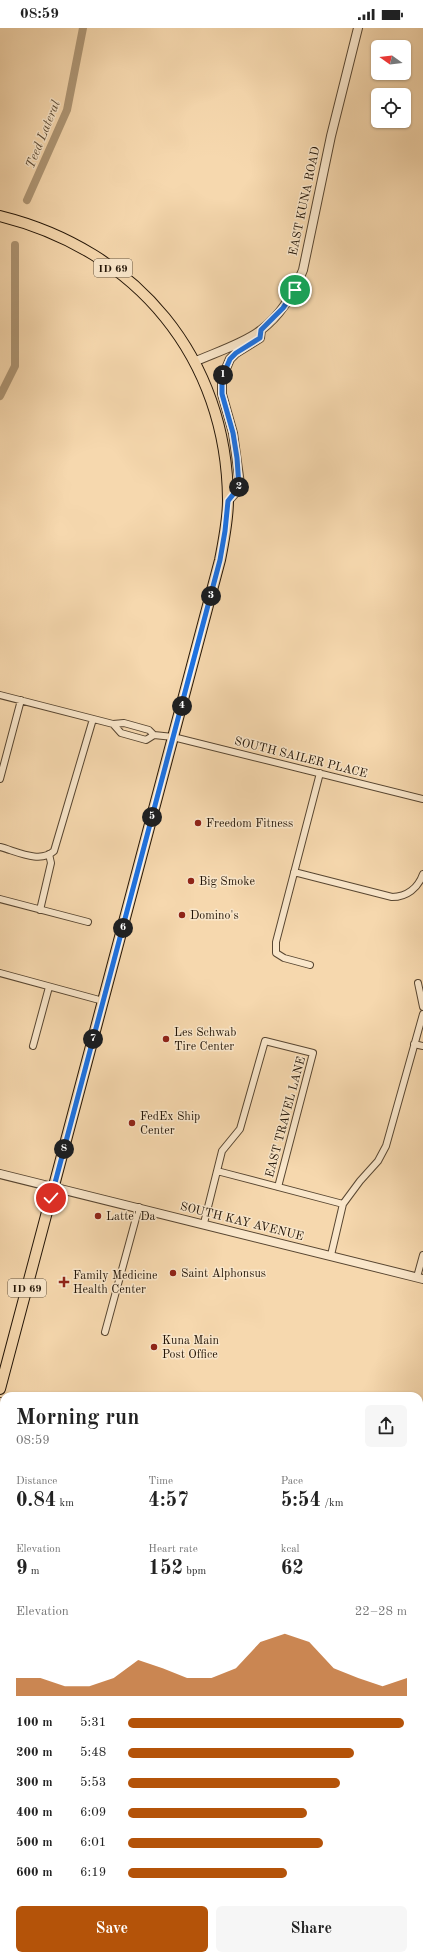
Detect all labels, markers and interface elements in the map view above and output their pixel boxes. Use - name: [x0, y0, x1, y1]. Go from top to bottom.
- text: 08:59: [20, 7, 59, 22]
- north arrow: [371, 40, 411, 80]
- map controls: [371, 40, 411, 128]
- button: locate: [371, 88, 411, 128]
- water label: Teed Lateral: [24, 99, 63, 170]
- street label: EAST KUNA ROAD: [288, 145, 322, 257]
- road number: ID 69: [94, 259, 132, 277]
- pin: [278, 273, 312, 307]
- icon: arrive: [284, 279, 306, 301]
- pin: 1: [213, 365, 233, 385]
- text: 1: [220, 369, 226, 380]
- pin: 2: [229, 477, 249, 497]
- text: 2: [236, 481, 242, 492]
- pin: 3: [201, 586, 221, 606]
- text: 3: [208, 590, 214, 601]
- pin: 4: [172, 696, 192, 716]
- text: 4: [179, 700, 185, 711]
- street label: SOUTH SAILER PLACE: [233, 736, 369, 780]
- pin: 5: [142, 807, 162, 827]
- text: 5: [149, 811, 155, 822]
- marker: Freedom Fitness: [193, 818, 203, 828]
- place label: Freedom Fitness: [206, 818, 293, 830]
- marker: Big Smoke: [186, 876, 196, 886]
- place label: Big Smoke: [199, 876, 256, 888]
- marker: Domino's: [177, 910, 187, 920]
- place label: Domino's: [190, 910, 239, 922]
- pin: 6: [113, 918, 133, 938]
- text: 6: [120, 922, 126, 933]
- place label: Les Schwab Tire Center: [174, 1027, 236, 1053]
- pin: 7: [83, 1029, 103, 1049]
- text: 7: [90, 1033, 96, 1044]
- marker: Les Schwab Tire Center: [161, 1034, 171, 1044]
- street label: EAST TRAVEL LANE: [264, 1055, 308, 1179]
- place label: FedEx Ship Center: [140, 1111, 200, 1137]
- marker: FedEx Ship Center: [127, 1118, 137, 1128]
- pin: 8: [54, 1139, 74, 1159]
- text: 8: [61, 1143, 67, 1154]
- pin: [34, 1181, 68, 1215]
- icon: check: [40, 1187, 62, 1209]
- street label: SOUTH KAY AVENUE: [179, 1201, 305, 1243]
- marker: Latte' Da: [93, 1211, 103, 1221]
- place label: Latte' Da: [106, 1211, 155, 1223]
- marker: Saint Alphonsus: [168, 1268, 178, 1278]
- place label: Saint Alphonsus: [181, 1268, 266, 1280]
- place label: Family Medicine Health Center: [73, 1270, 158, 1296]
- marker: Family Medicine Health Center: [58, 1276, 70, 1288]
- road number: ID 69: [8, 1279, 46, 1297]
- place label: Kuna Main Post Office: [162, 1335, 219, 1361]
- marker: Kuna Main Post Office: [149, 1342, 159, 1352]
- button: share: [365, 1405, 407, 1447]
- text: Morning run: [16, 1407, 139, 1429]
- text: 08:59: [16, 1434, 50, 1447]
- text: Distance: [16, 1476, 57, 1487]
- text: Time: [148, 1476, 173, 1487]
- text: Pace: [281, 1476, 303, 1487]
- text: 0.84: [16, 1491, 56, 1511]
- text: 4:57: [148, 1491, 189, 1511]
- text: 5:54: [281, 1491, 321, 1511]
- text: km: [56, 1498, 74, 1509]
- text: /km: [321, 1498, 344, 1509]
- text: Elevation: [16, 1544, 61, 1555]
- text: Heart rate: [148, 1544, 198, 1555]
- text: kcal: [281, 1544, 300, 1555]
- text: 9: [16, 1559, 28, 1579]
- text: 152: [148, 1559, 183, 1579]
- text: 62: [281, 1559, 304, 1579]
- text: m: [28, 1566, 39, 1577]
- text: bpm: [183, 1566, 206, 1577]
- text: Elevation: [16, 1605, 69, 1618]
- text: 22–28 m: [355, 1605, 407, 1618]
- text: 100 m: [16, 1716, 53, 1729]
- text: 5:31: [80, 1716, 106, 1729]
- text: 200 m: [16, 1746, 53, 1759]
- text: 5:48: [80, 1746, 106, 1759]
- text: 300 m: [16, 1776, 53, 1789]
- text: 5:53: [80, 1776, 106, 1789]
- text: 400 m: [16, 1806, 53, 1819]
- text: 6:09: [80, 1806, 106, 1819]
- text: 500 m: [16, 1836, 53, 1849]
- text: 6:01: [80, 1836, 106, 1849]
- text: 600 m: [16, 1866, 53, 1879]
- text: 6:19: [80, 1866, 106, 1879]
- button: Save: [16, 1906, 208, 1952]
- button: Share: [216, 1906, 407, 1952]

